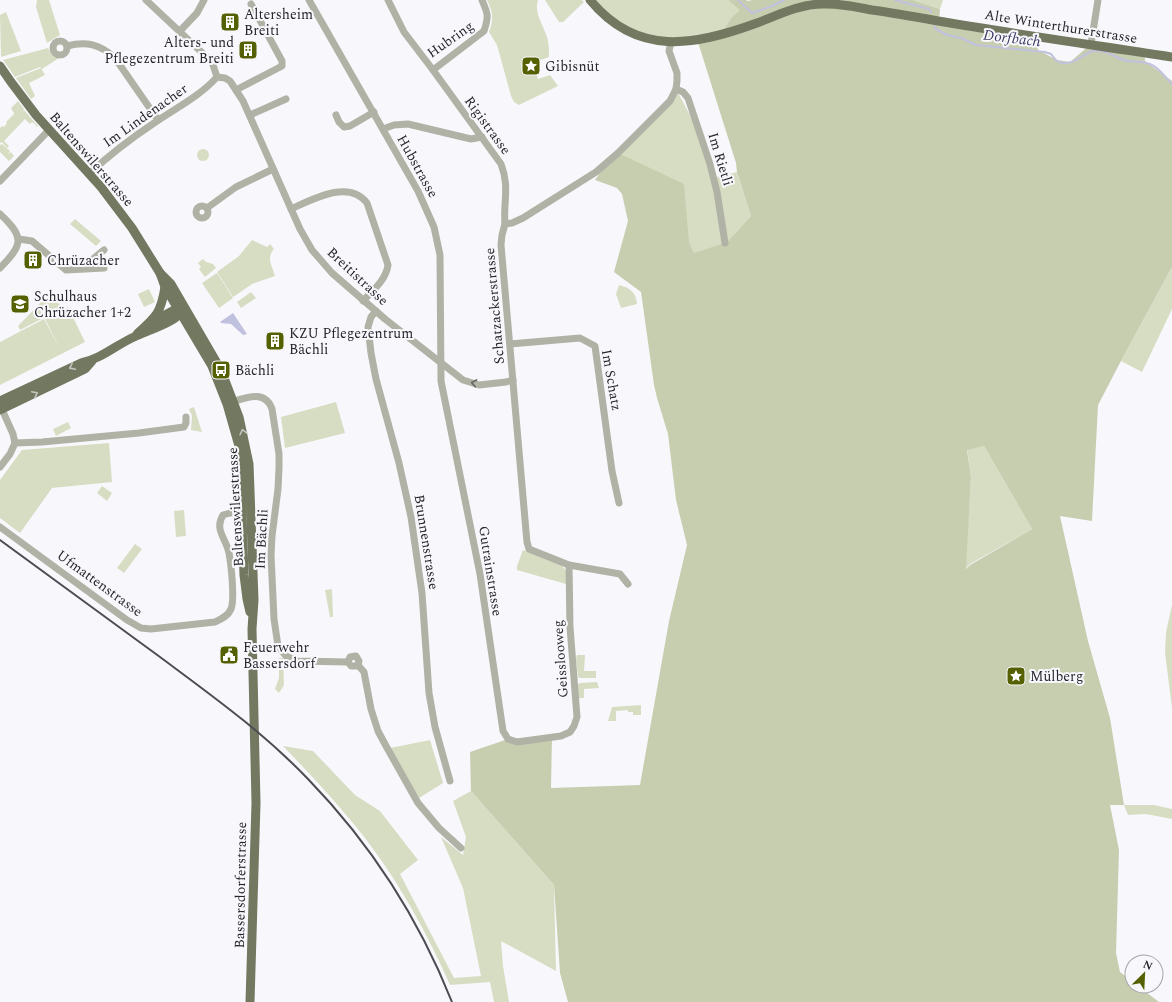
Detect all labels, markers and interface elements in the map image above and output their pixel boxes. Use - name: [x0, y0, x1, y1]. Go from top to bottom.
- place label: Altersheim Breiti: [244, 4, 313, 41]
- street label: Alte Winterthurerstrasse: [983, 4, 1139, 49]
- building icon: Altersheim Breiti: [219, 11, 241, 33]
- street label: Hubring: [423, 16, 478, 63]
- water label: Dorfbach: [982, 24, 1042, 53]
- place label: Alters- und Pflegezentrum Breiti: [104, 32, 234, 69]
- building icon: Alters- und Pflegezentrum Breiti: [237, 39, 259, 61]
- place icon: Gibisnüt: [520, 55, 542, 77]
- place label: Gibisnüt: [545, 56, 599, 77]
- street label: Im Lindenacher: [99, 78, 192, 152]
- street label: Rigistrasse: [459, 92, 516, 159]
- street label: Baltenswilerstrasse: [44, 107, 139, 212]
- street label: Im Rietli: [702, 130, 739, 188]
- street label: Hubstrasse: [392, 131, 444, 202]
- street label: Breitistrasse: [322, 242, 393, 311]
- street label: Schatzackerstrasse: [479, 247, 510, 365]
- building icon: Chrüzacher: [22, 249, 44, 271]
- place label: Chrüzacher: [47, 250, 120, 271]
- place label: Schulhaus Chrüzacher 1+2: [34, 286, 131, 323]
- school or university icon: Schulhaus Chrüzacher 1+2: [9, 293, 31, 315]
- place label: KZU Pflegezentrum Bächli: [289, 323, 413, 360]
- building icon: KZU Pflegezentrum Bächli: [264, 330, 286, 352]
- street label: Im Schatz: [596, 348, 627, 412]
- bus stop icon: Bächli: [210, 359, 232, 381]
- place label: Bächli: [235, 360, 274, 381]
- one-way arrow: [69, 362, 76, 370]
- one-way arrow: [471, 379, 478, 388]
- one-way arrow: [31, 391, 39, 399]
- one-way arrow: [239, 429, 248, 436]
- street label: Baltenswilerstrasse: [222, 446, 249, 567]
- street label: Brunnenstrasse: [409, 493, 444, 591]
- street label: Im Bächli: [249, 508, 274, 570]
- street label: Gutrainstrasse: [473, 524, 508, 618]
- street label: Ufmattenstrasse: [52, 545, 147, 622]
- street label: Geisslooweg: [547, 619, 574, 699]
- place label: Feuerwehr Bassersdorf: [243, 637, 316, 674]
- public building icon: Feuerwehr Bassersdorf: [218, 644, 240, 666]
- place icon: Mülberg: [1005, 665, 1027, 687]
- place label: Mülberg: [1030, 666, 1083, 687]
- street label: Bassersdorferstrasse: [229, 821, 252, 949]
- north arrow: [1124, 954, 1164, 994]
- text: N: [1140, 956, 1155, 975]

